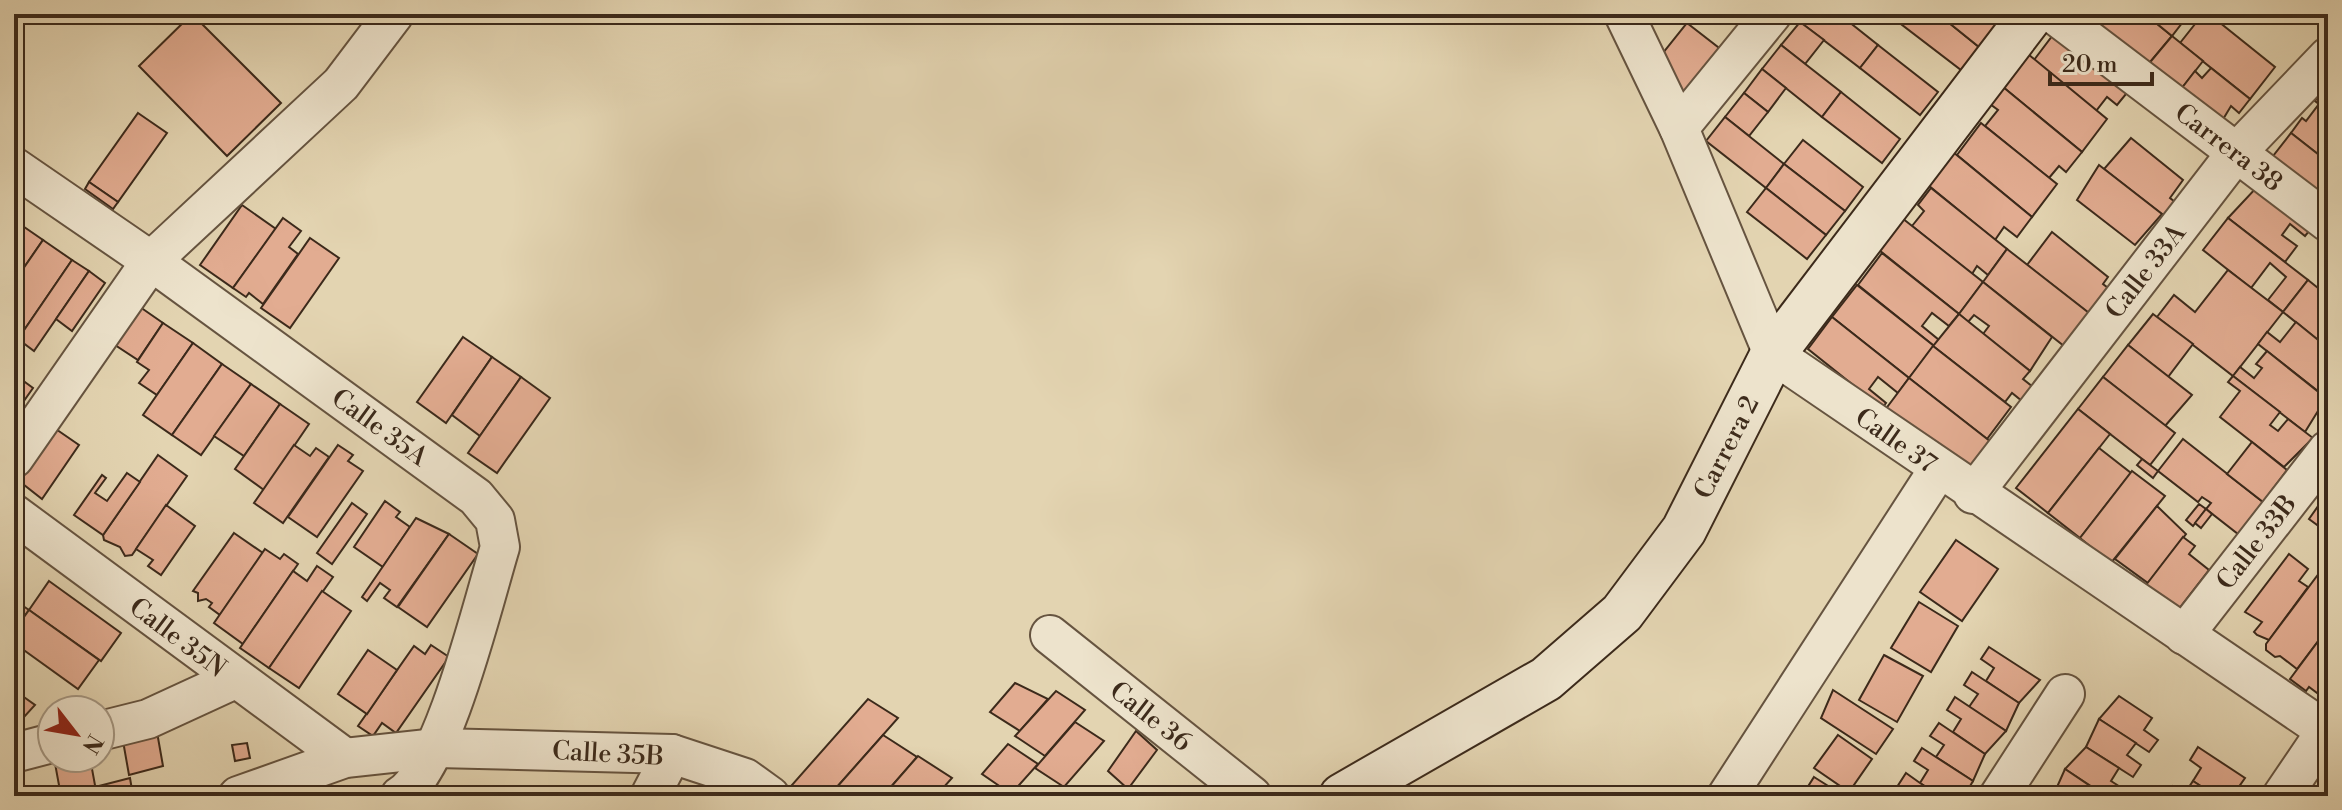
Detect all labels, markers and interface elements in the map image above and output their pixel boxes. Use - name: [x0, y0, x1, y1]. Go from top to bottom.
- scale bar: [2050, 36, 2152, 86]
- text: 20 m: [2062, 50, 2118, 80]
- street label: Carrera 38: [2168, 97, 2289, 199]
- street label: Calle 33A: [2099, 217, 2193, 325]
- street label: Calle 35A: [325, 382, 435, 474]
- street label: Carrera 2: [1687, 391, 1766, 504]
- street label: Calle 37: [1849, 401, 1942, 480]
- street label: Calle 33B: [2210, 489, 2304, 597]
- street label: Calle 35N: [123, 591, 233, 685]
- street label: Calle 36: [1103, 675, 1198, 759]
- north arrow: [36, 694, 116, 774]
- text: N: [75, 729, 108, 758]
- street label: Calle 35B: [551, 735, 665, 773]

